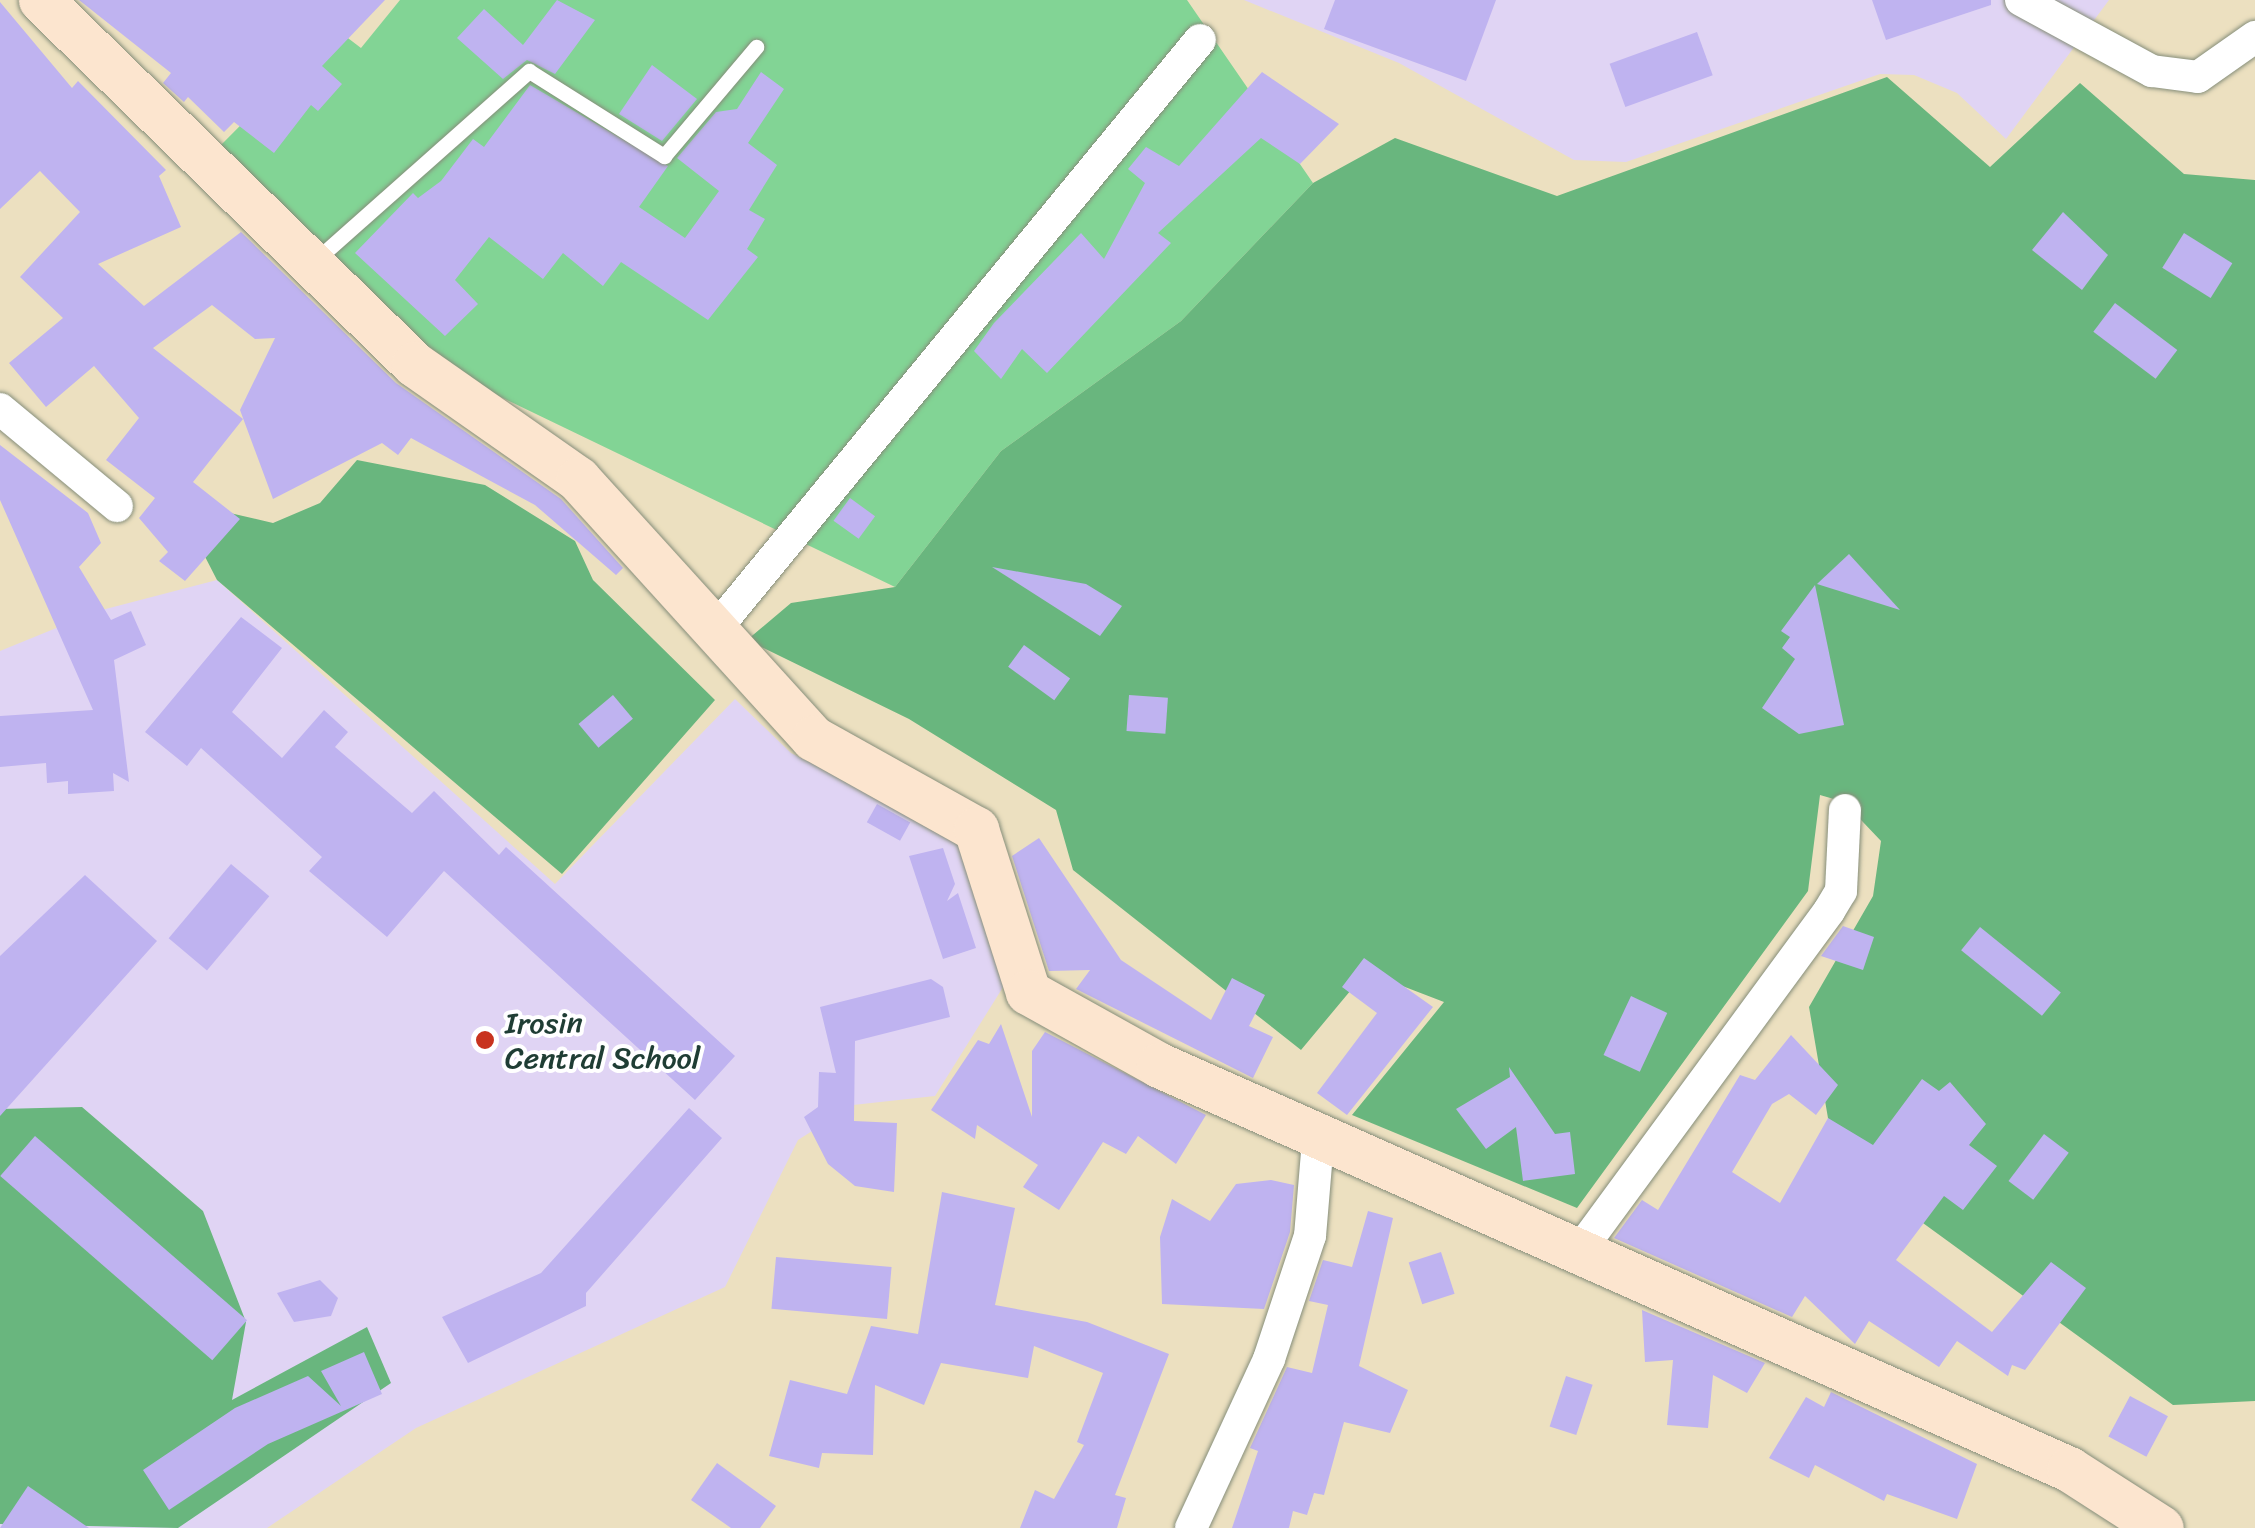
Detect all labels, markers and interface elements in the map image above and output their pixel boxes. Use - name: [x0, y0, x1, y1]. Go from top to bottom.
- place label: Irosin Central School: [505, 1005, 701, 1076]
- marker: Irosin Central School: [474, 1029, 496, 1051]

